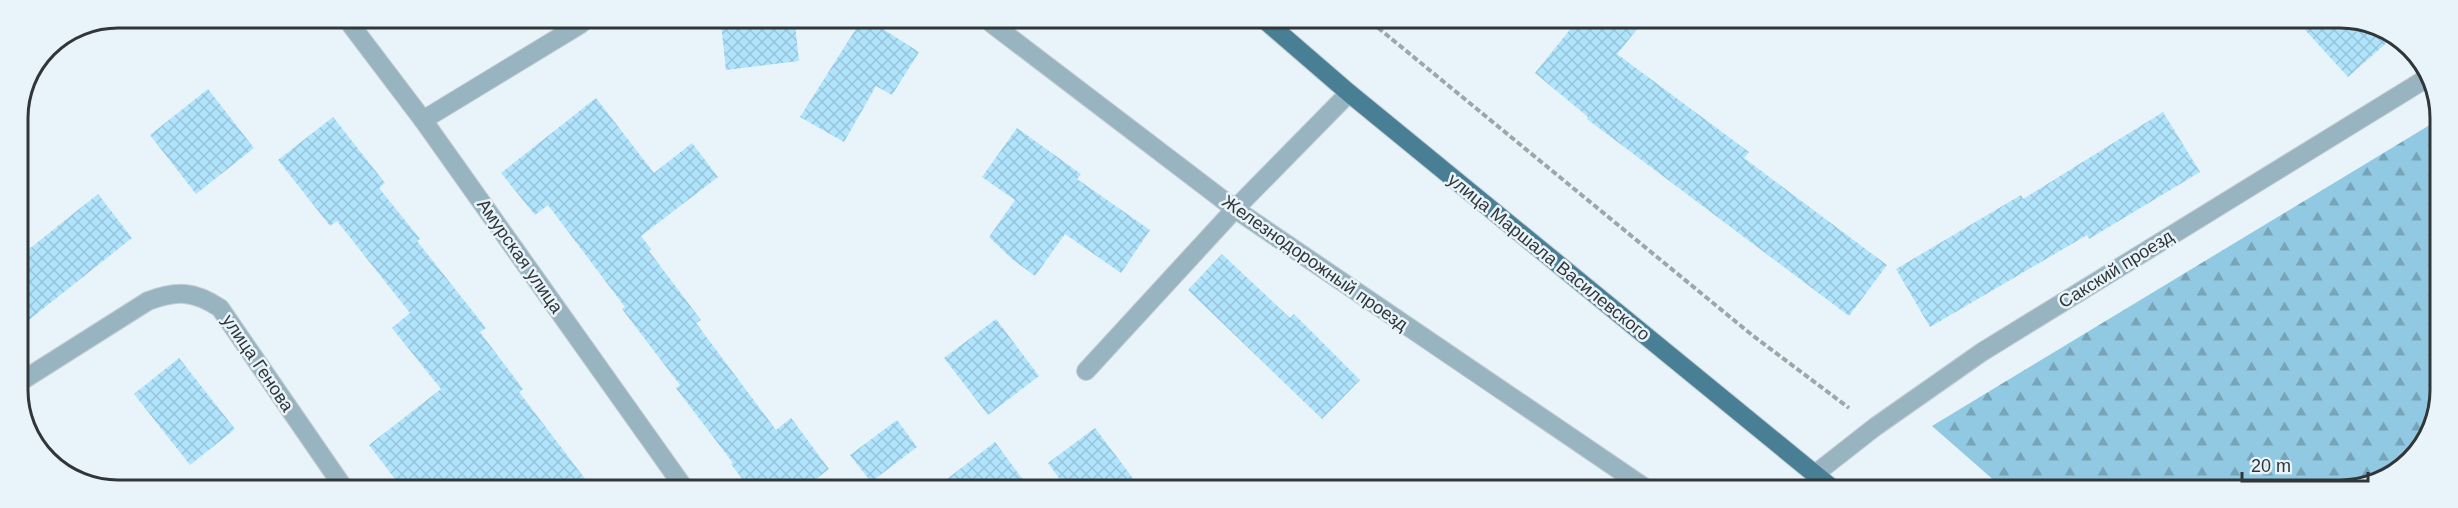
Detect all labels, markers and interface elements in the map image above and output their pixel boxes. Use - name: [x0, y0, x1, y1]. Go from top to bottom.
- street label: улица Маршала Василевского: [1444, 169, 1654, 345]
- street label: Железнодорожный проезд: [1218, 191, 1412, 335]
- street label: Амурская улица: [473, 195, 567, 318]
- street label: Сакский проезд: [2055, 226, 2177, 312]
- street label: улица Генова: [218, 311, 298, 416]
- scale bar: [2242, 445, 2368, 483]
- text: 20 m: [2251, 456, 2291, 476]

